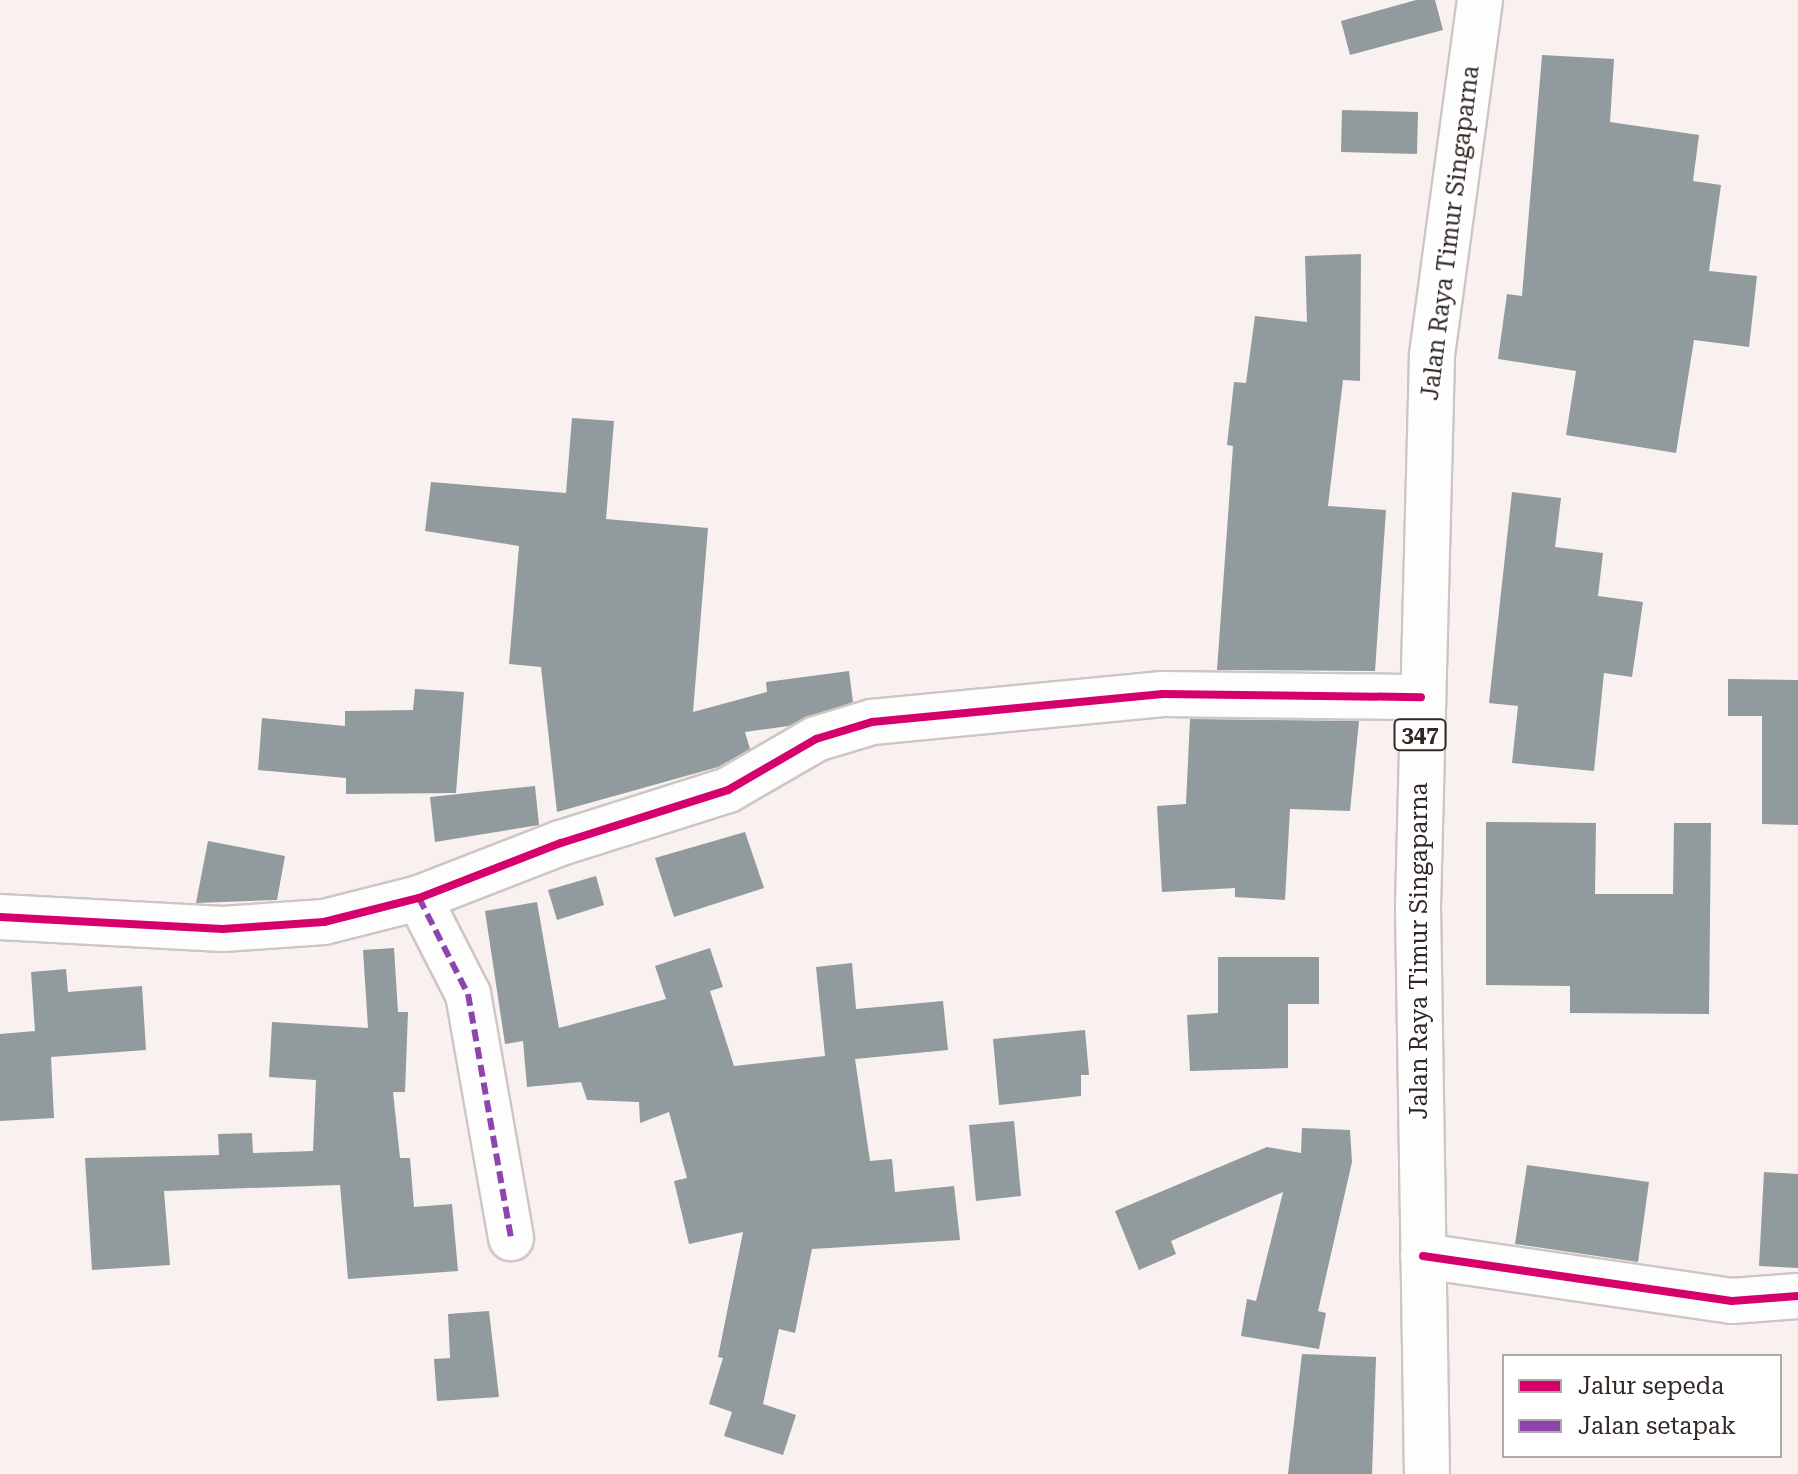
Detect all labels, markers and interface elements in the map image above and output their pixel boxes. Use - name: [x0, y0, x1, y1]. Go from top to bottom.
- street label: Jalan Raya Timur Singaparna: [1416, 64, 1486, 402]
- road number: 347: [1392, 717, 1448, 753]
- street label: Jalan Raya Timur Singaparna: [1406, 782, 1434, 1120]
- legend: [1502, 1354, 1782, 1458]
- text: Jalur sepeda: [1578, 1372, 1724, 1400]
- text: Jalan setapak: [1578, 1412, 1736, 1440]

